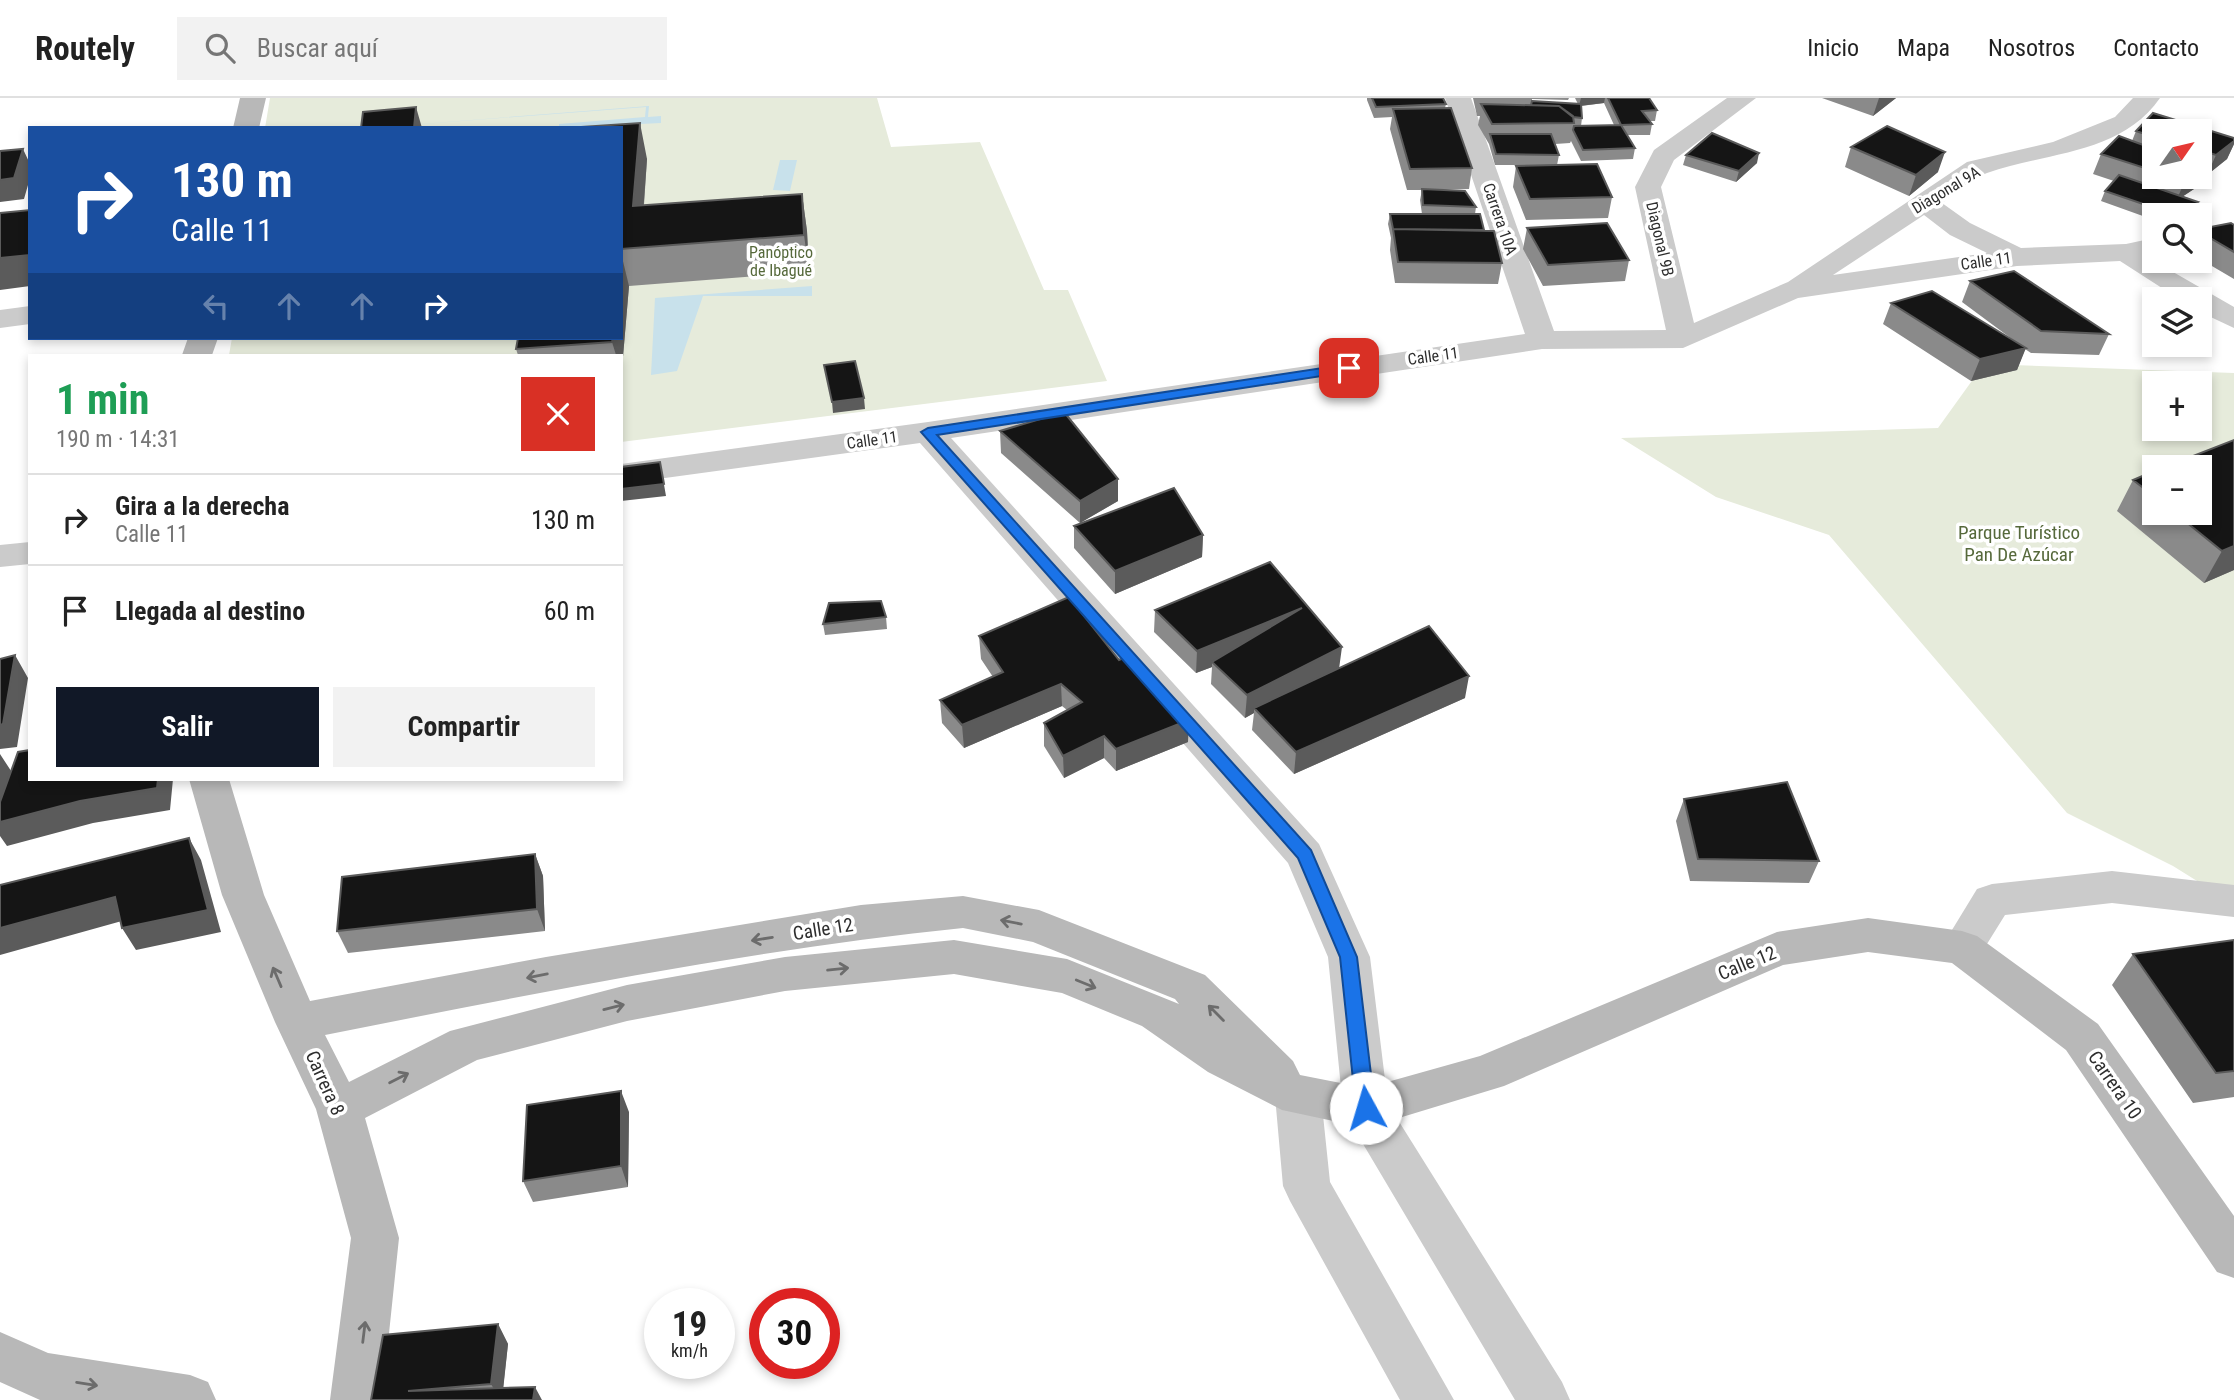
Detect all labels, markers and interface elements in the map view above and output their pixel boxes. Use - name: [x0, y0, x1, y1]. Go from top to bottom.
- search box: [177, 17, 667, 80]
- text: Routely: [35, 29, 135, 68]
- icon: search: [201, 29, 239, 67]
- text: Buscar aquí: [257, 33, 378, 63]
- text: Inicio: [1807, 34, 1859, 62]
- text: Mapa: [1897, 34, 1950, 62]
- text: Nosotros: [1988, 34, 2075, 62]
- text: Contacto: [2113, 34, 2199, 62]
- north arrow: [2142, 119, 2212, 189]
- map controls: [2142, 119, 2212, 525]
- text: 130 m: [171, 152, 293, 209]
- icon: right: [56, 154, 147, 245]
- street label: Diagonal 9A: [1908, 162, 1984, 218]
- street label: Carrera 10A: [1479, 181, 1521, 257]
- street label: Diagonal 9B: [1642, 200, 1678, 278]
- button: search: [2142, 203, 2212, 273]
- text: Calle 11: [171, 211, 273, 249]
- park label: Panóptico de Ibagué: [749, 243, 813, 280]
- street label: Calle 11: [1959, 248, 2013, 274]
- icon: left: [197, 287, 235, 325]
- icon: ahead: [270, 287, 308, 325]
- icon: ahead: [343, 287, 381, 325]
- icon: right: [416, 287, 454, 325]
- button: layers: [2142, 287, 2212, 357]
- pin: [1319, 338, 1379, 398]
- street label: Calle 11: [1406, 343, 1460, 369]
- icon: arrive: [1330, 349, 1368, 387]
- button: +: [2142, 371, 2212, 441]
- text: 1 min: [56, 375, 149, 424]
- button: close: [521, 377, 595, 451]
- text: 190 m · 14:31: [56, 426, 180, 453]
- street label: Calle 11: [845, 427, 899, 453]
- button: −: [2142, 455, 2212, 525]
- text: Gira a la derecha: [115, 491, 289, 521]
- icon: right: [56, 501, 94, 539]
- text: 130 m: [531, 505, 595, 535]
- text: Calle 11: [115, 521, 188, 548]
- park label: Parque Turístico Pan De Azúcar: [1958, 521, 2080, 566]
- icon: arrive: [56, 592, 94, 630]
- text: Llegada al destino: [115, 596, 305, 626]
- text: 60 m: [544, 596, 595, 626]
- button: Salir: [56, 687, 319, 767]
- button: Compartir: [333, 687, 595, 767]
- street label: Calle 12: [791, 913, 855, 945]
- one-way arrow: [1000, 914, 1023, 928]
- one-way arrow: [751, 933, 774, 946]
- street label: Calle 12: [1715, 941, 1779, 985]
- one-way arrow: [826, 962, 849, 975]
- one-way arrow: [270, 967, 283, 988]
- one-way arrow: [527, 969, 549, 983]
- one-way arrow: [1075, 978, 1097, 991]
- one-way arrow: [602, 1000, 625, 1013]
- one-way arrow: [1207, 1005, 1224, 1022]
- street label: Carrera 8: [301, 1047, 349, 1119]
- street label: Carrera 10: [2083, 1047, 2147, 1123]
- one-way arrow: [388, 1071, 409, 1085]
- position arrow: [1329, 1071, 1403, 1145]
- speed limit sign: 30: [749, 1288, 840, 1379]
- text: 19: [672, 1304, 707, 1345]
- one-way arrow: [357, 1321, 370, 1344]
- text: km/h: [671, 1340, 708, 1361]
- one-way arrow: [75, 1378, 98, 1391]

